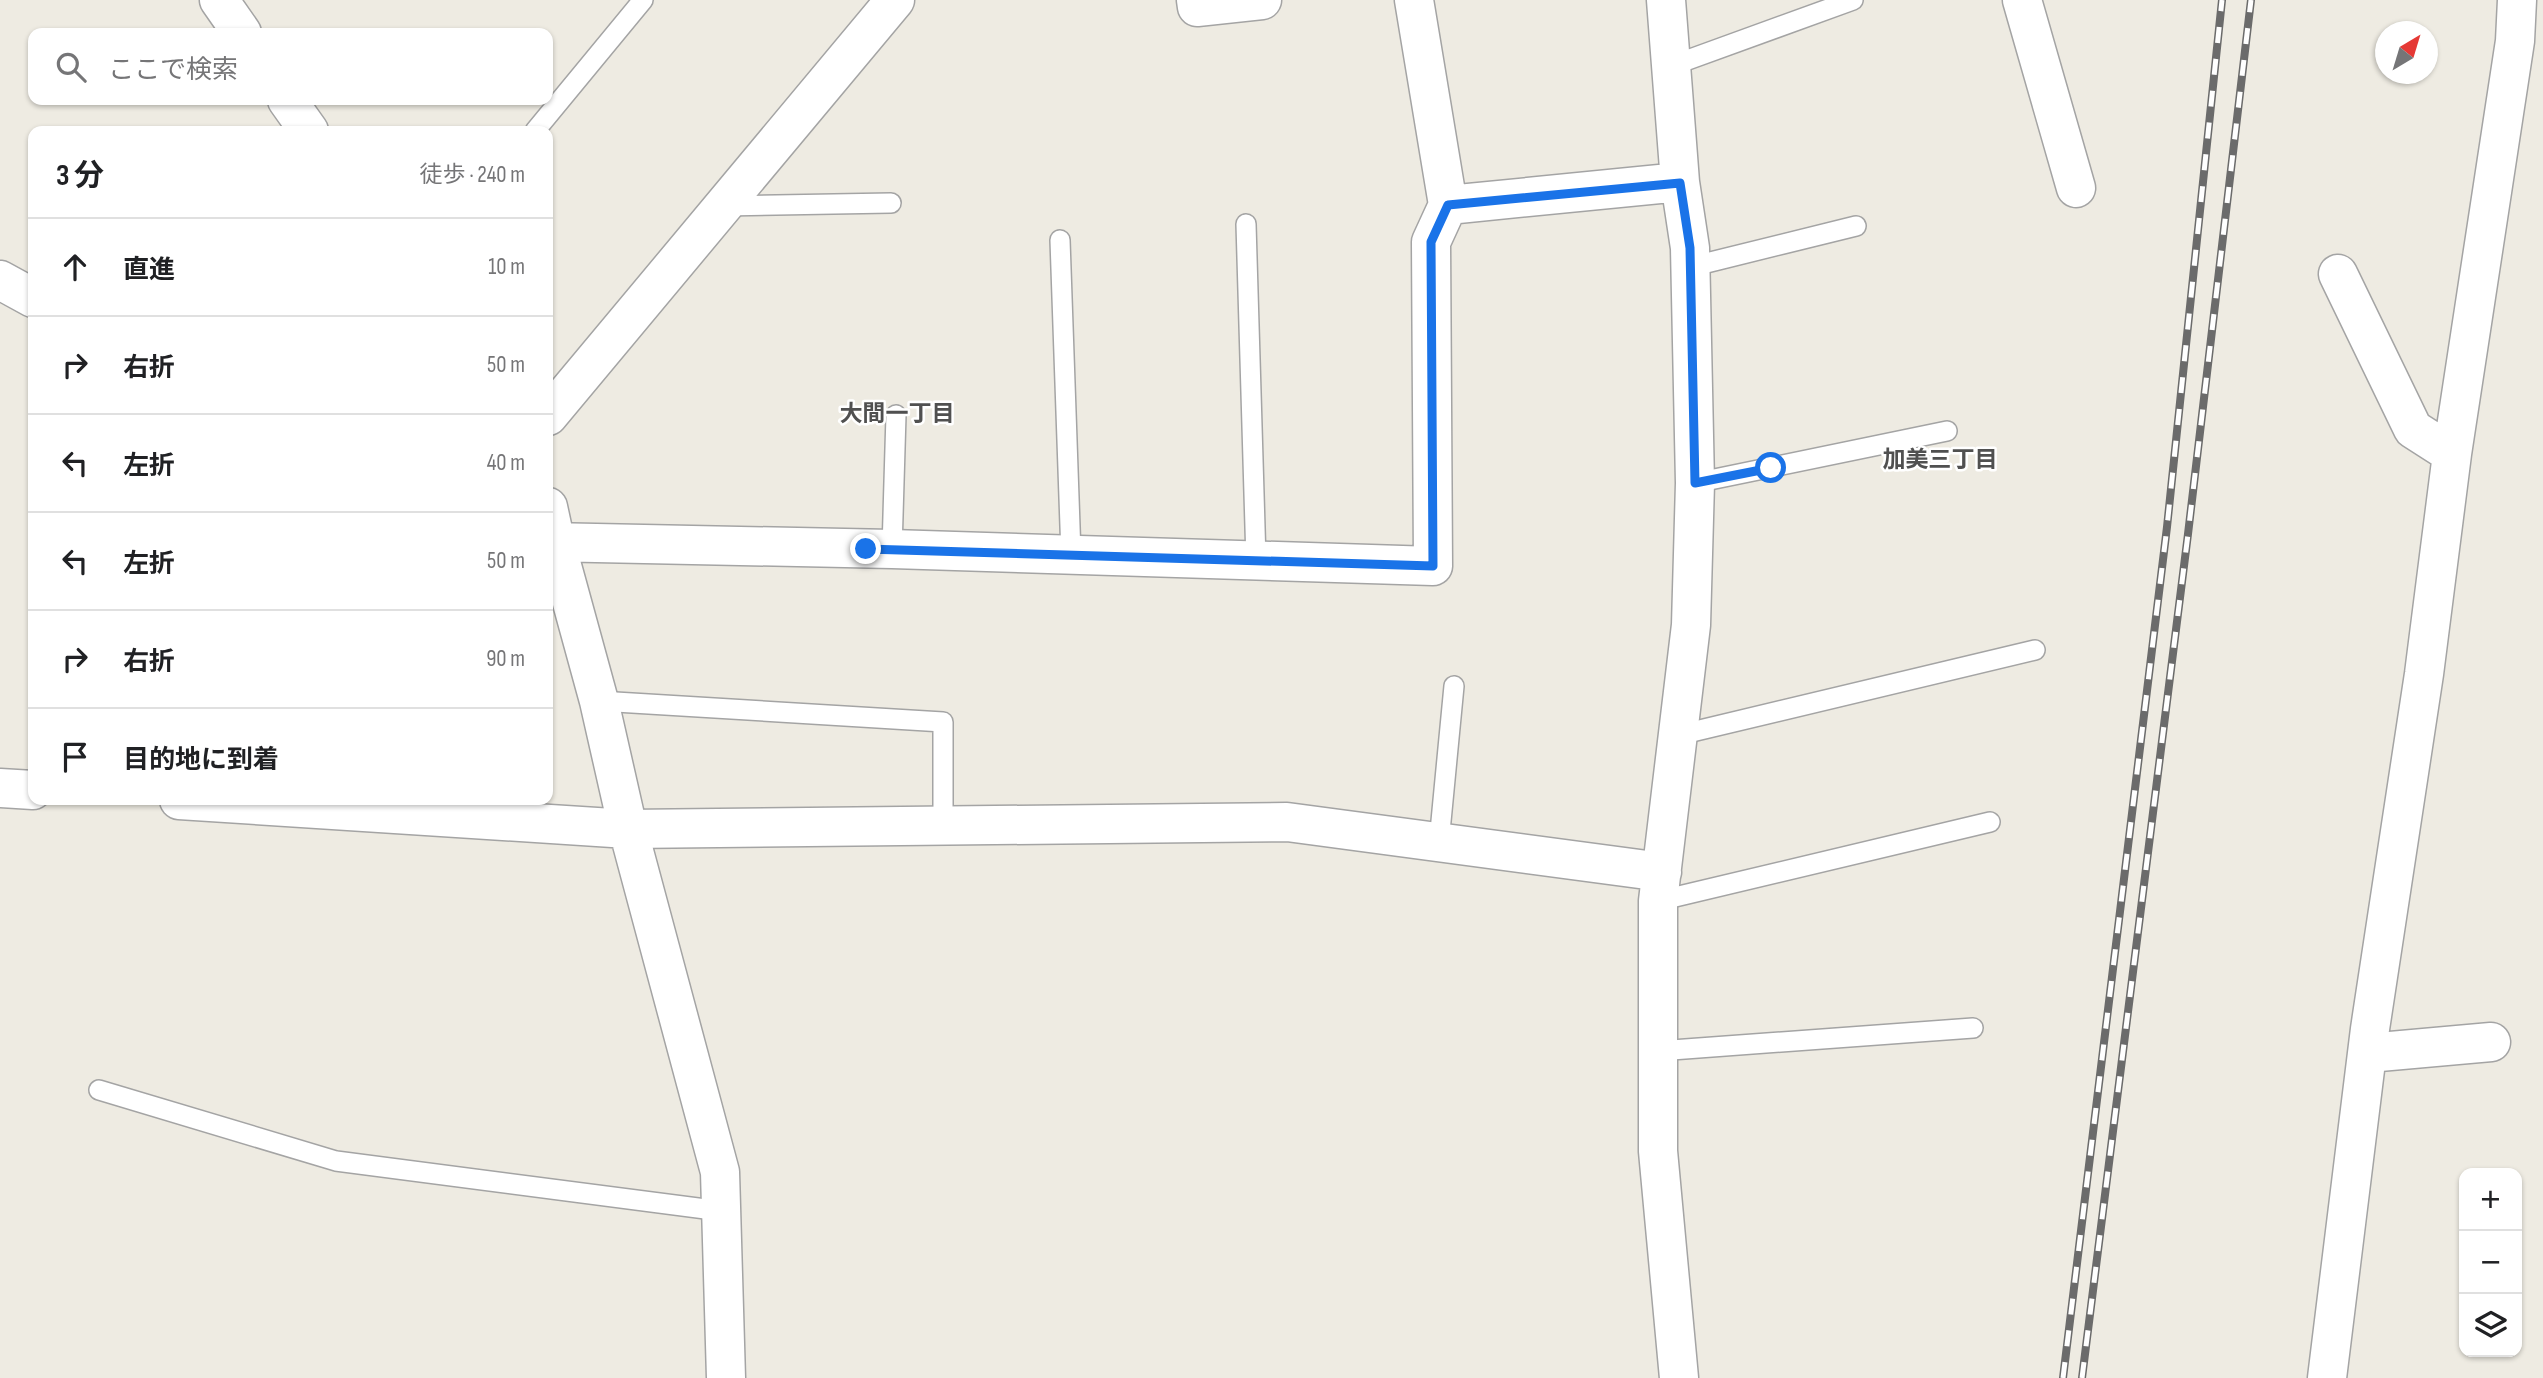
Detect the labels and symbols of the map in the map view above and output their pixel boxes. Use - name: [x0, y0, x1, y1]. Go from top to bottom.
- north arrow: [2375, 21, 2438, 84]
- district label: 大間一丁目: [840, 400, 955, 428]
- district label: 加美三丁目: [1883, 446, 1998, 474]
- route start: [1755, 452, 1786, 483]
- route end: [850, 533, 881, 564]

